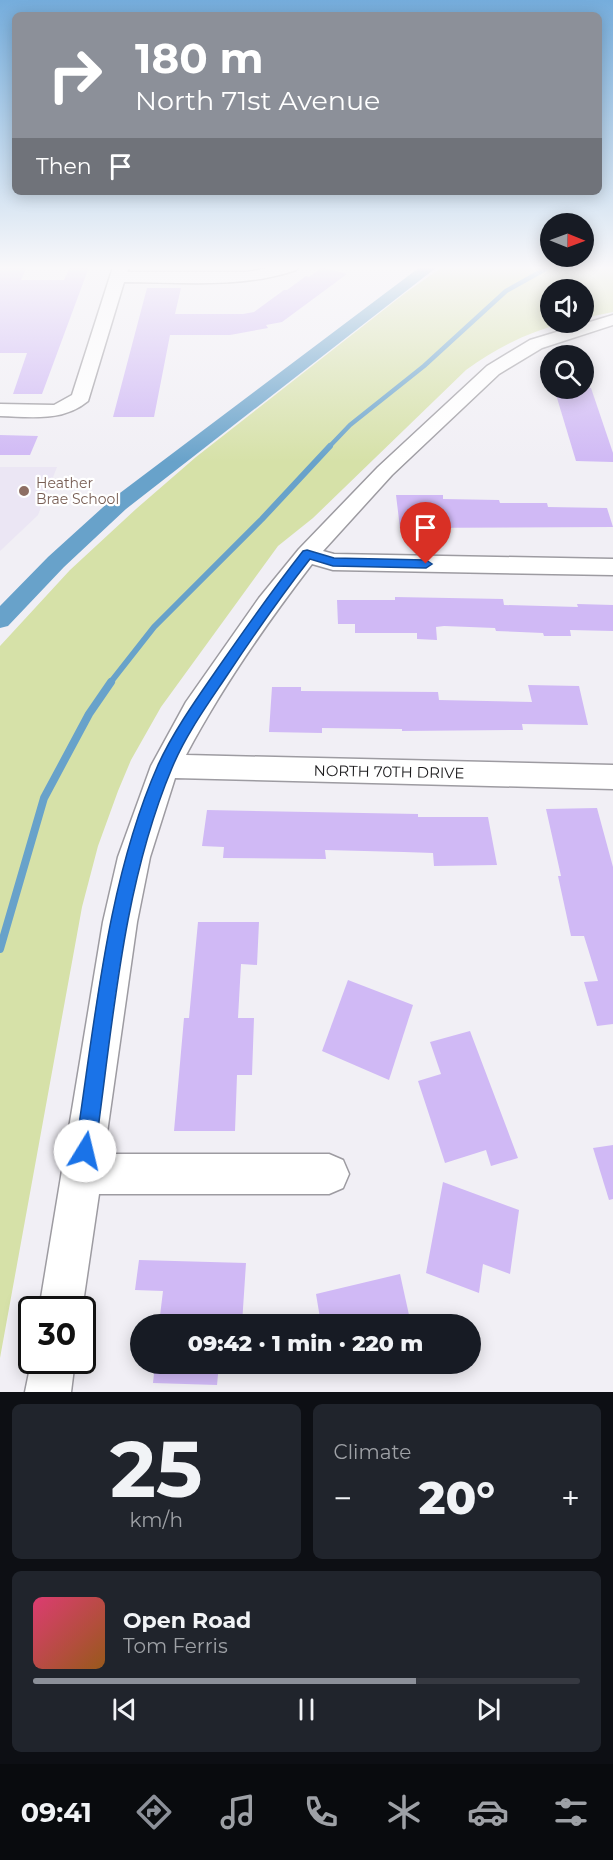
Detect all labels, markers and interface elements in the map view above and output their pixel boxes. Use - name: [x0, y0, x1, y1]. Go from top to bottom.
- text: 180 m: [135, 32, 264, 84]
- icon: right: [36, 36, 114, 114]
- text: North 71st Avenue: [135, 84, 380, 117]
- icon: arrive: [104, 150, 137, 183]
- text: Then: [36, 153, 92, 180]
- north arrow: [540, 213, 594, 267]
- map controls: [540, 213, 594, 399]
- button: sound: [540, 279, 594, 333]
- button: search: [540, 345, 594, 399]
- place label: Heather Brae School: [36, 474, 119, 508]
- marker: Heather Brae School: [17, 484, 31, 498]
- pin: [400, 502, 451, 564]
- icon: arrive: [409, 511, 442, 544]
- street label: NORTH 70TH DRIVE: [313, 761, 465, 782]
- position arrow: [53, 1119, 117, 1183]
- speed limit sign: 30: [18, 1296, 96, 1374]
- text: 09:42 · 1 min · 220 m: [188, 1330, 423, 1357]
- text: 25: [110, 1421, 202, 1517]
- text: Climate: [334, 1440, 411, 1464]
- text: 20°: [418, 1470, 495, 1525]
- text: −: [334, 1478, 352, 1518]
- text: +: [561, 1478, 580, 1518]
- text: km/h: [130, 1508, 183, 1532]
- text: Open Road: [123, 1607, 251, 1634]
- text: Tom Ferris: [123, 1634, 228, 1658]
- icon: previous: [108, 1693, 141, 1726]
- icon: pause: [290, 1693, 323, 1726]
- icon: next: [472, 1693, 505, 1726]
- icon: directions: [133, 1791, 175, 1833]
- icon: music: [217, 1791, 259, 1833]
- icon: phone: [300, 1791, 342, 1833]
- icon: climate: [383, 1791, 425, 1833]
- icon: car: [467, 1791, 509, 1833]
- icon: filters: [550, 1791, 592, 1833]
- text: 09:41: [21, 1796, 92, 1829]

